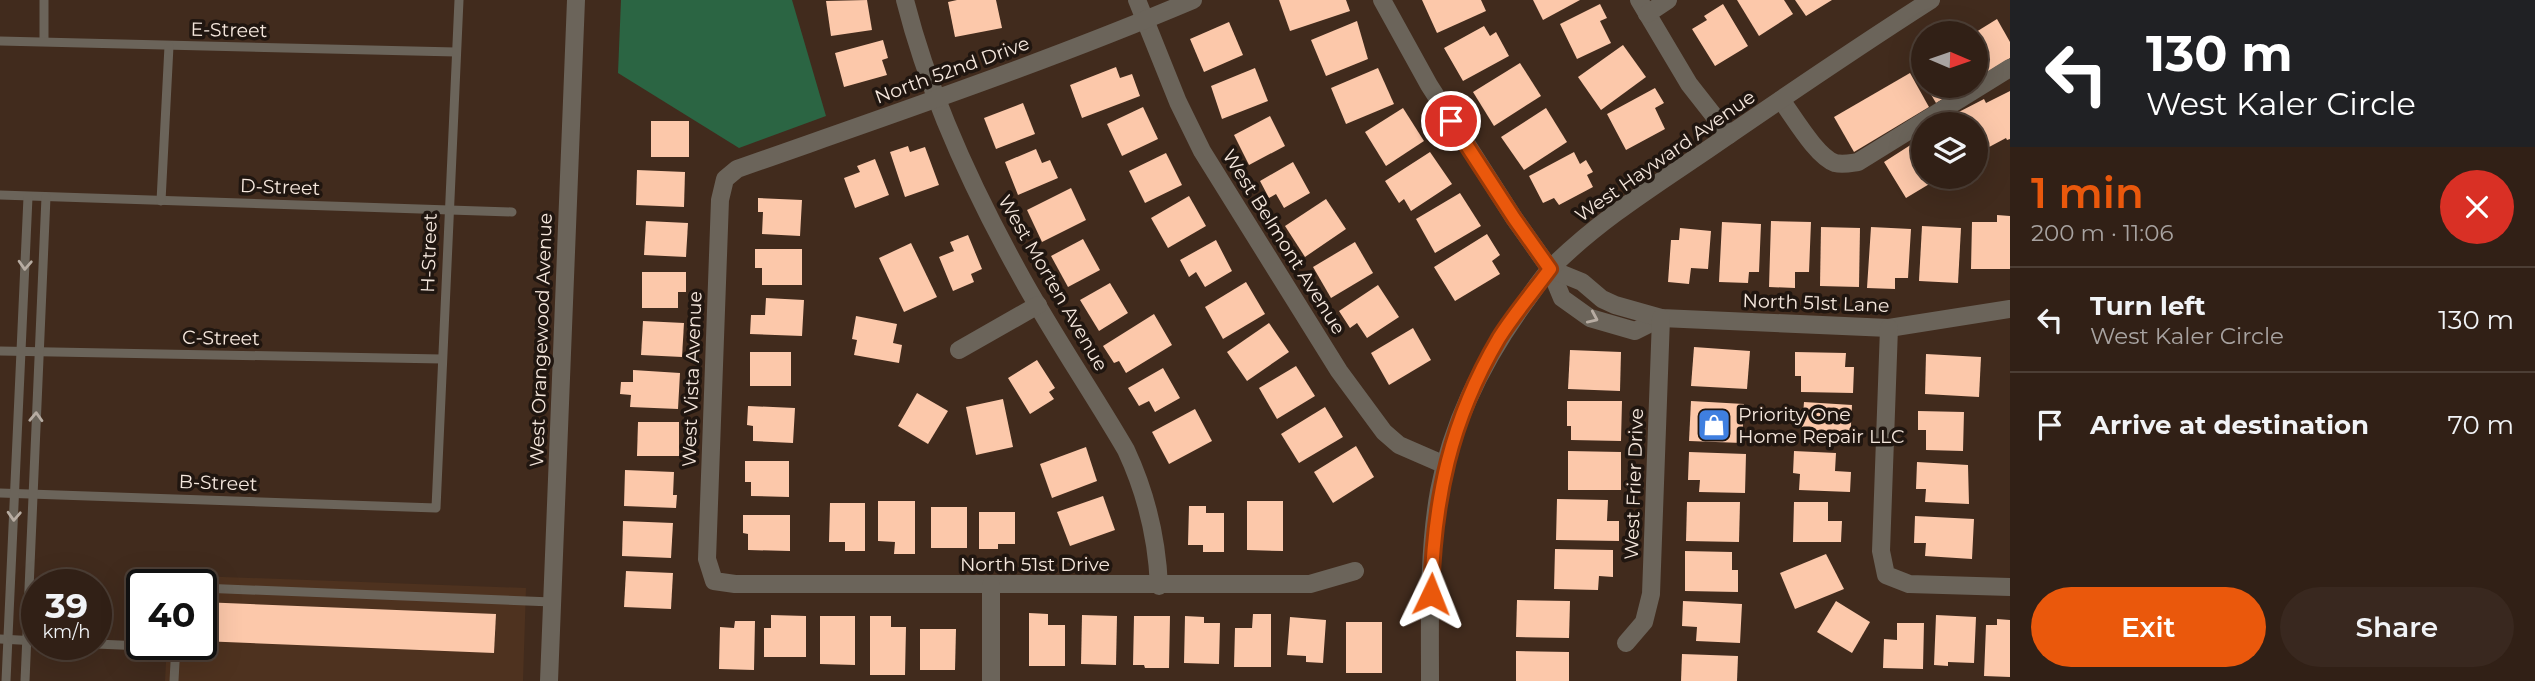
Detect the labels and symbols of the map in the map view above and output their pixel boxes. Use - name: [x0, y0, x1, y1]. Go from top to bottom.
- street label: E-Street: [190, 18, 268, 42]
- north arrow: [1911, 21, 1988, 98]
- street label: North 52nd Drive: [872, 31, 1032, 109]
- street label: West Hayward Avenue: [1571, 85, 1759, 227]
- pin: [1421, 91, 1481, 151]
- street label: West Belmont Avenue: [1218, 145, 1350, 339]
- street label: D-Street: [240, 174, 321, 200]
- street label: West Morten Avenue: [993, 191, 1113, 375]
- street label: H-Street: [416, 212, 442, 293]
- street label: West Orangewood Avenue: [525, 212, 557, 468]
- one-way arrow: [17, 259, 32, 270]
- street label: North 51st Lane: [1742, 289, 1890, 317]
- street label: West Vista Avenue: [677, 291, 707, 467]
- one-way arrow: [1586, 310, 1598, 324]
- street label: C-Street: [182, 326, 260, 350]
- place label: Priority One Home Repair LLC: [1738, 403, 1905, 448]
- shop icon: Priority One Home Repair LLC: [1695, 406, 1733, 444]
- street label: West Frier Drive: [1620, 408, 1648, 560]
- one-way arrow: [29, 411, 44, 422]
- street label: B-Street: [178, 470, 258, 496]
- one-way arrow: [6, 511, 21, 522]
- street label: North 51st Drive: [960, 553, 1110, 576]
- position arrow: [1394, 557, 1468, 631]
- speed limit sign: 40: [126, 569, 217, 660]

